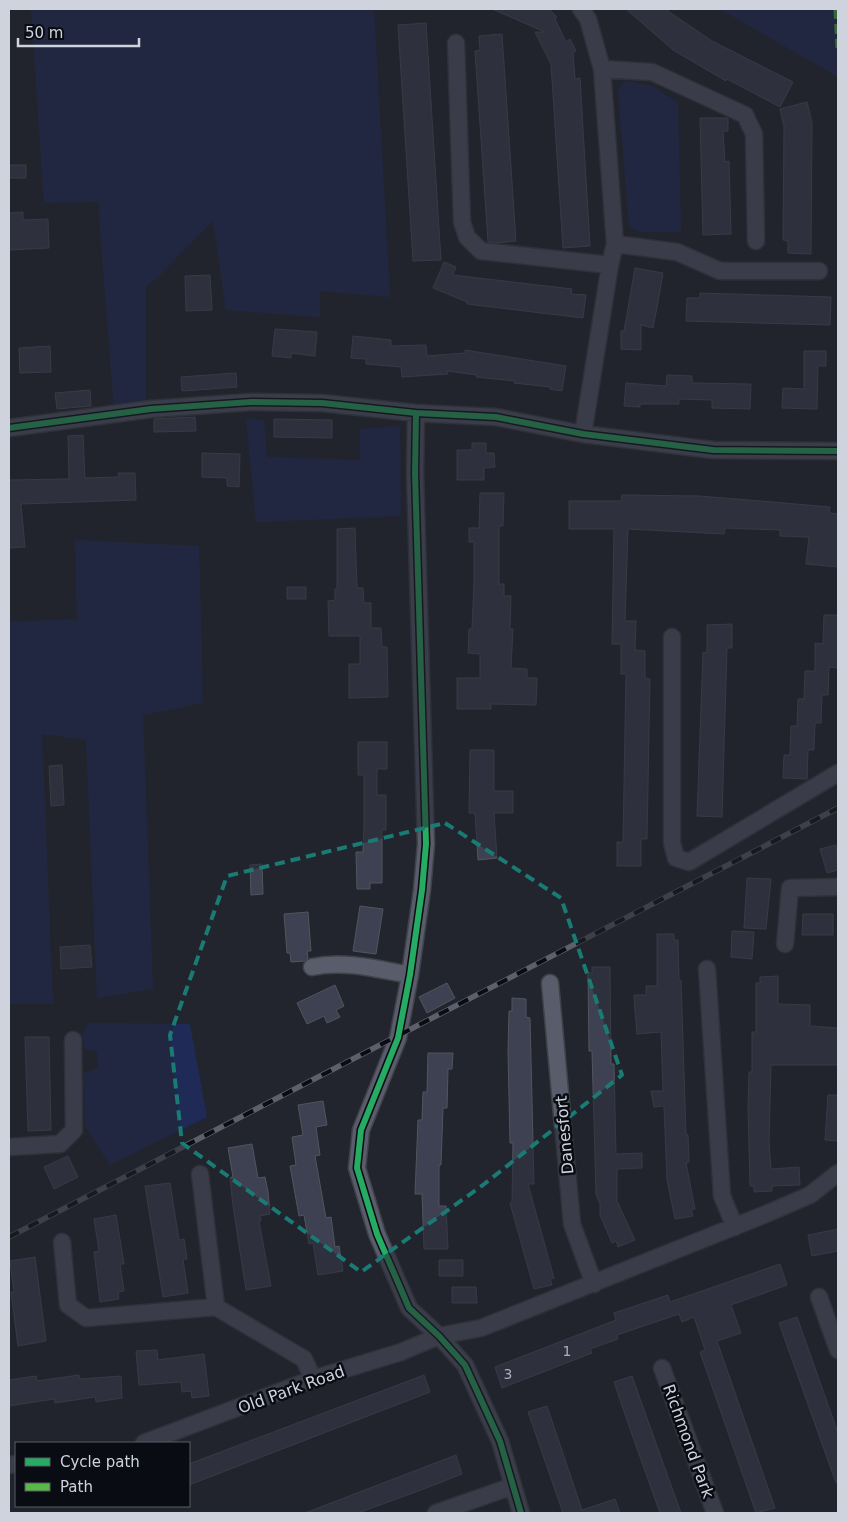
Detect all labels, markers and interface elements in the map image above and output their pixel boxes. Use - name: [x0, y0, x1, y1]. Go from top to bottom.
- scale bar: [18, 15, 139, 47]
- text: 50 m: [25, 24, 63, 42]
- street label: Danesfort: [552, 1095, 577, 1175]
- house number: 1: [563, 1343, 571, 1359]
- street label: Old Park Road: [235, 1361, 347, 1418]
- house number: 3: [504, 1366, 512, 1382]
- street label: Richmond Park: [659, 1382, 718, 1501]
- legend: [15, 1442, 190, 1507]
- text: Cycle path: [60, 1453, 140, 1471]
- text: Path: [60, 1478, 93, 1496]

